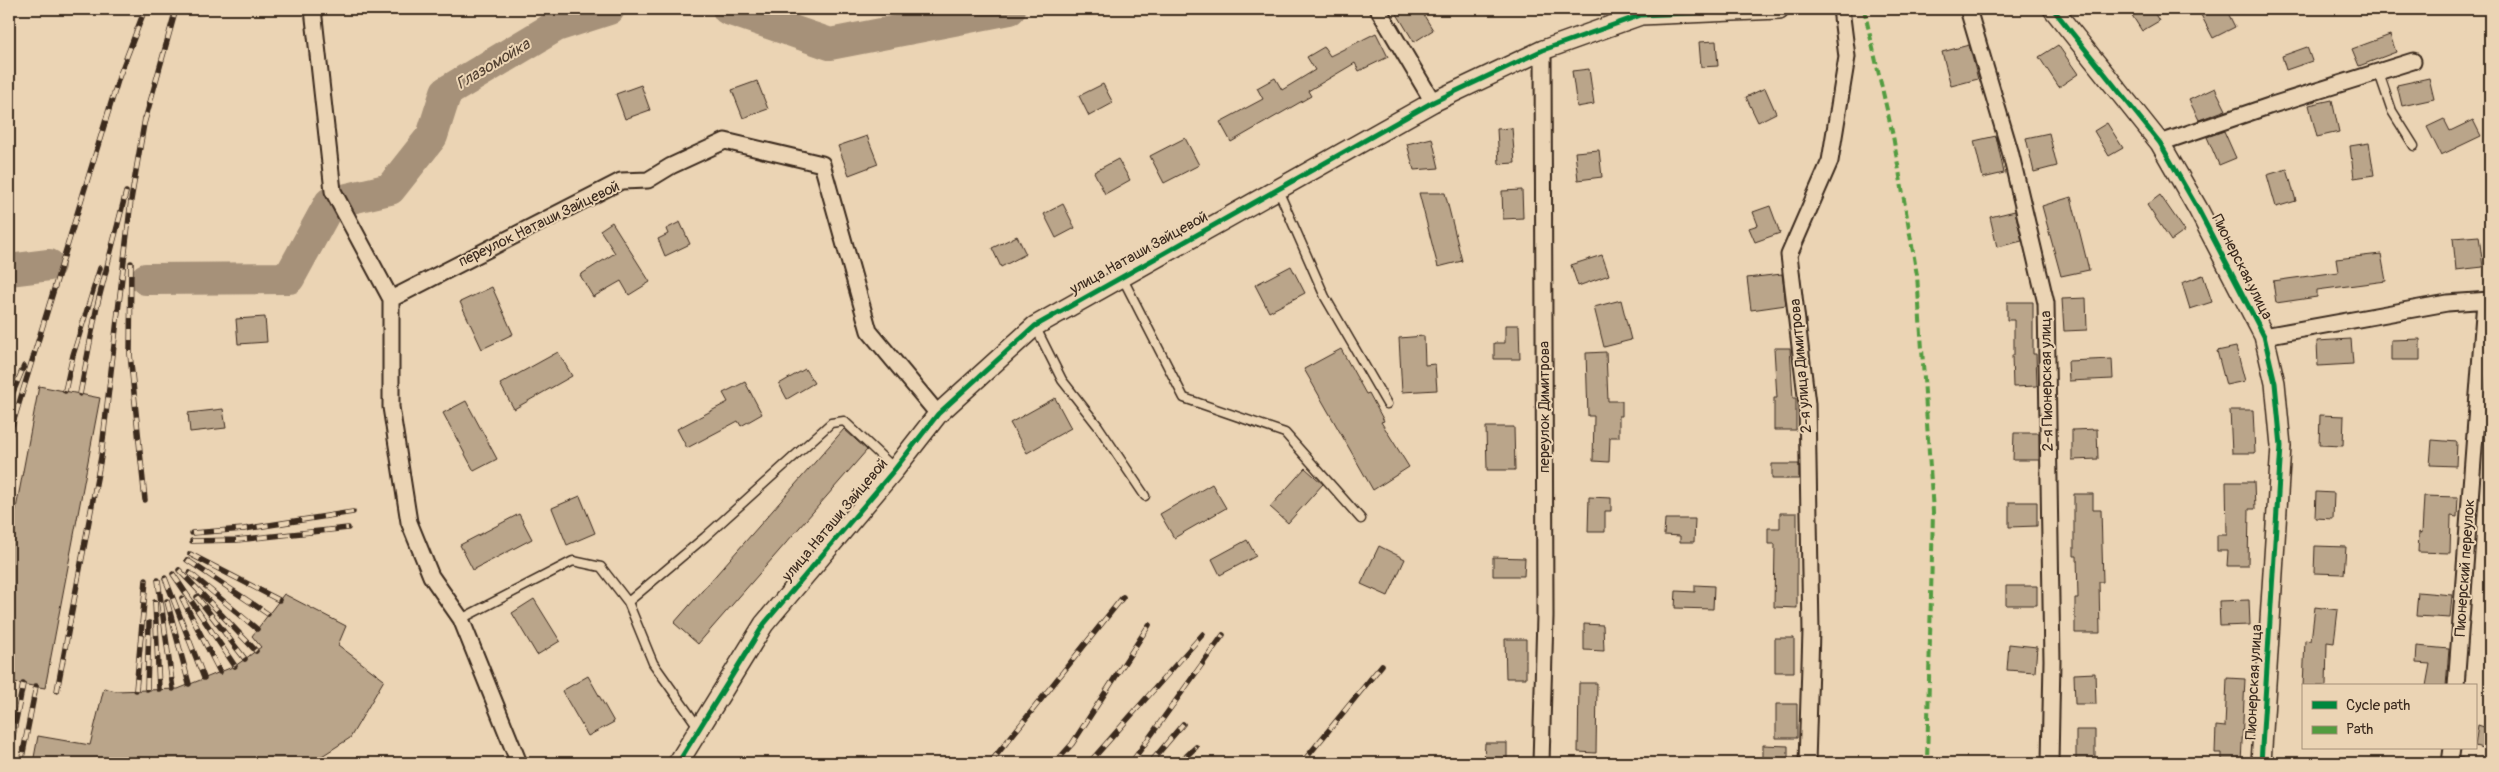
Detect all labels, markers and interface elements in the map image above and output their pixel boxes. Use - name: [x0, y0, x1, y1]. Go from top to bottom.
- water label: Глазомойка: [453, 33, 535, 94]
- street label: переулок Наташи Зайцевой: [455, 177, 623, 271]
- street label: улица Наташи Зайцевой: [1066, 207, 1211, 299]
- street label: Пионерская улица: [2207, 211, 2277, 323]
- street label: 2-я улица Димитрова: [1786, 298, 1816, 434]
- street label: 2-я Пионерская улица: [2036, 310, 2058, 452]
- street label: переулок Димитрова: [1535, 341, 1554, 473]
- street label: улица Наташи Зайцевой: [777, 455, 892, 586]
- street label: Пионерский переулок: [2451, 498, 2479, 637]
- street label: Пионерская улица: [2241, 624, 2267, 740]
- legend: [2302, 684, 2476, 750]
- text: Cycle path: [2346, 696, 2410, 715]
- text: Path: [2346, 720, 2373, 739]

